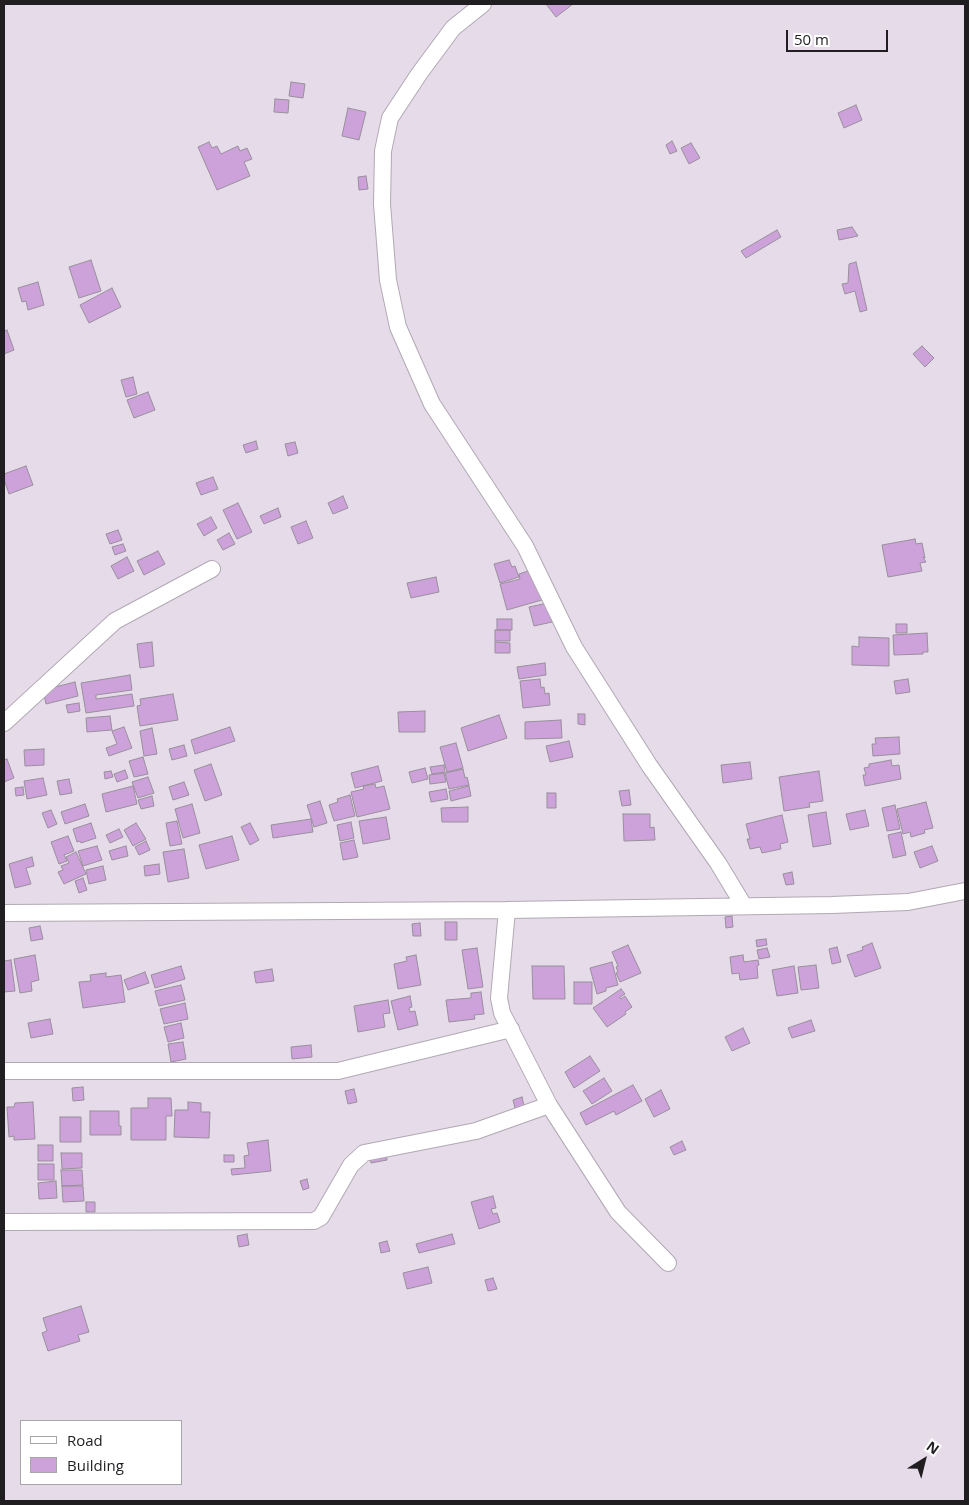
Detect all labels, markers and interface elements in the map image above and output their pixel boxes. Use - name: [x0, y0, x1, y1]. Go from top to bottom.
- scale bar: [789, 20, 892, 52]
- text: 50 m: [794, 29, 829, 49]
- legend: [20, 1420, 182, 1485]
- text: Road: [67, 1430, 103, 1450]
- north arrow: [899, 1435, 949, 1485]
- text: N: [923, 1436, 943, 1458]
- text: Building: [67, 1455, 124, 1475]

